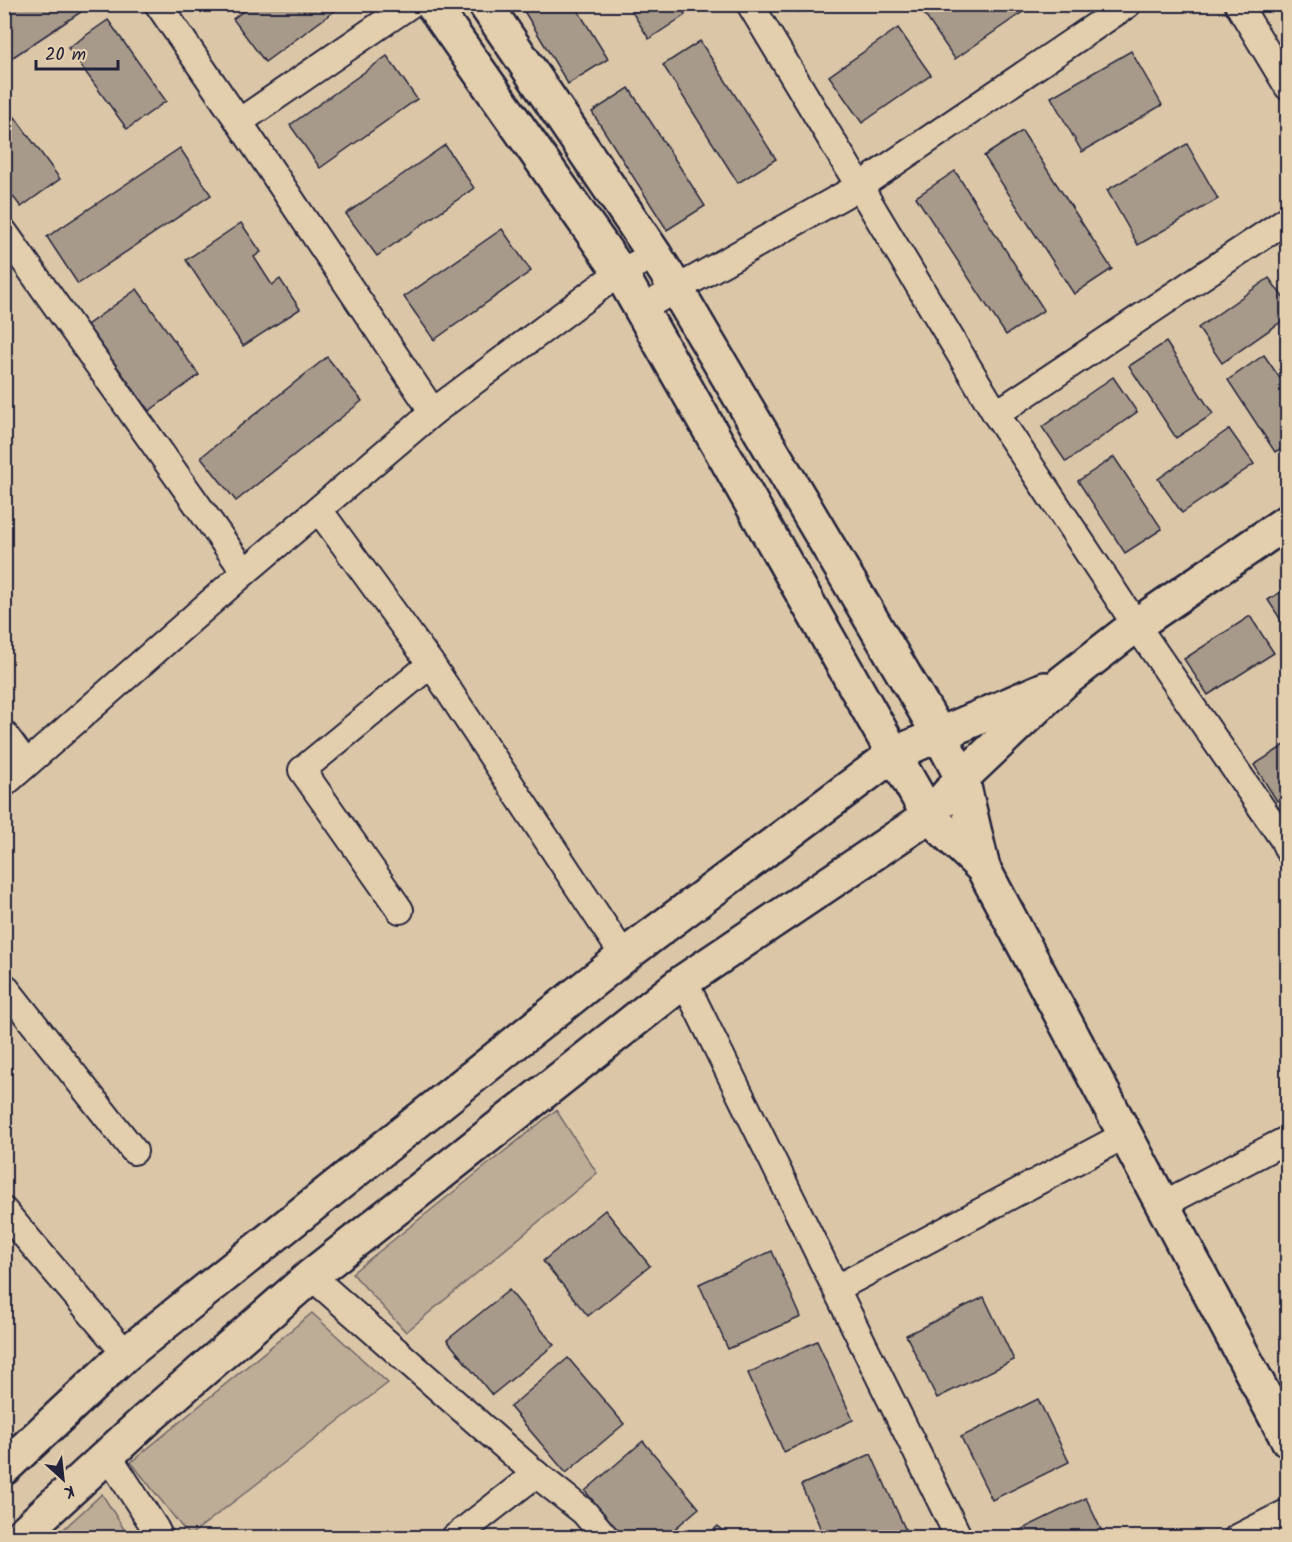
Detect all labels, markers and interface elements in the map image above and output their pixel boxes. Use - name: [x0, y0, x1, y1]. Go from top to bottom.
- scale bar: [36, 33, 118, 71]
- text: 20 m: [45, 41, 86, 70]
- north arrow: [33, 1449, 93, 1509]
- text: K: [59, 1478, 79, 1505]

